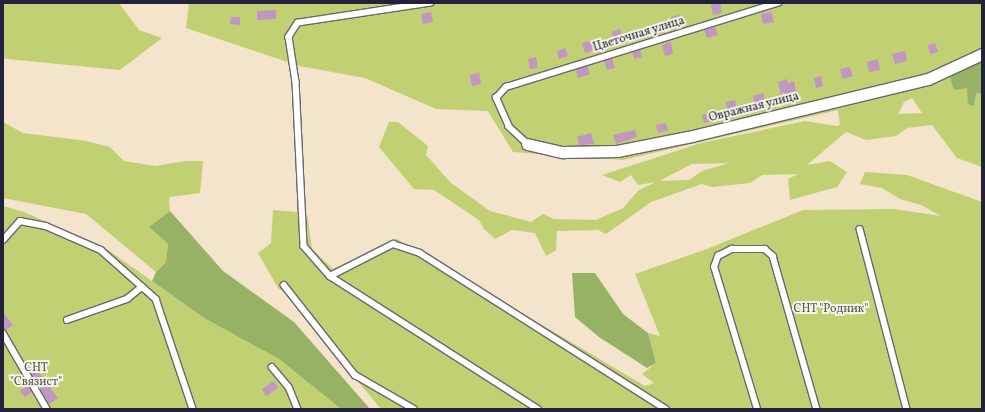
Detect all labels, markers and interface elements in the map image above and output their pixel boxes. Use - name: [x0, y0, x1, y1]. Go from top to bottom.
- street label: Цветочная улица: [591, 14, 687, 56]
- street label: Овражная улица: [707, 90, 801, 126]
- park label: СНТ "Родник": [793, 303, 869, 317]
- park label: СНТ "Связист": [10, 362, 62, 390]

